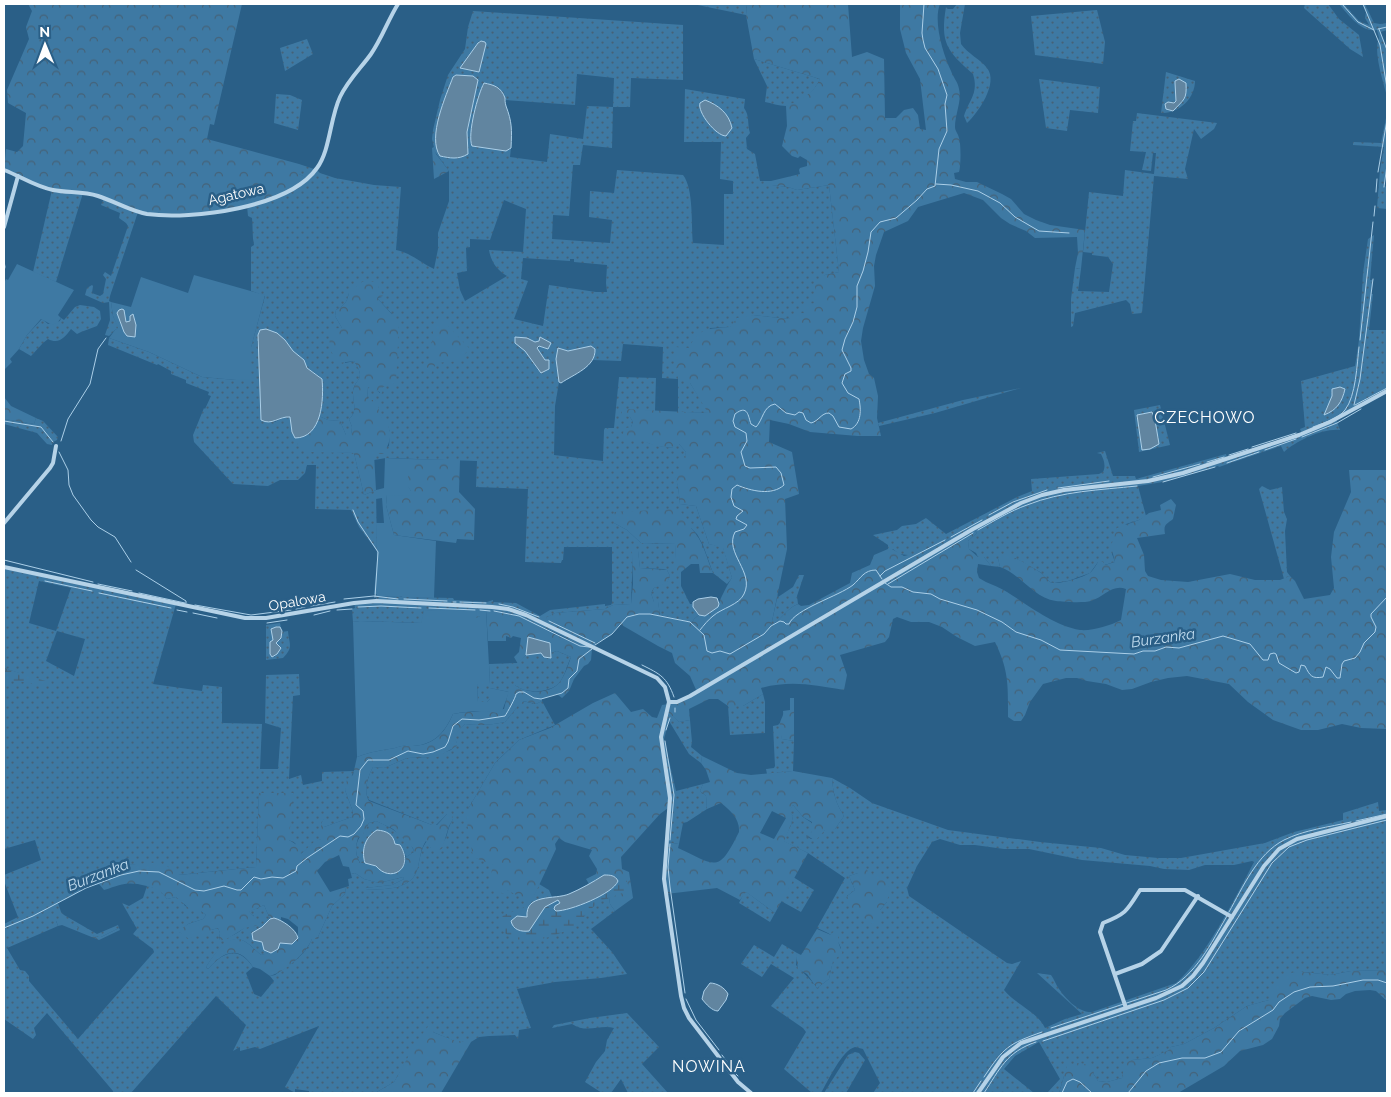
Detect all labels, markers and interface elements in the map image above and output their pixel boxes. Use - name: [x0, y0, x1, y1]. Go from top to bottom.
- north arrow: [20, 20, 70, 70]
- text: N: [39, 24, 50, 40]
- street label: Agatowa: [206, 180, 266, 208]
- district label: CZECHOWO: [1154, 408, 1256, 427]
- street label: Opalowa: [267, 588, 327, 614]
- water label: Burzanka: [1130, 625, 1196, 651]
- water label: Burzanka: [65, 855, 131, 895]
- district label: NOWINA: [672, 1057, 746, 1076]

